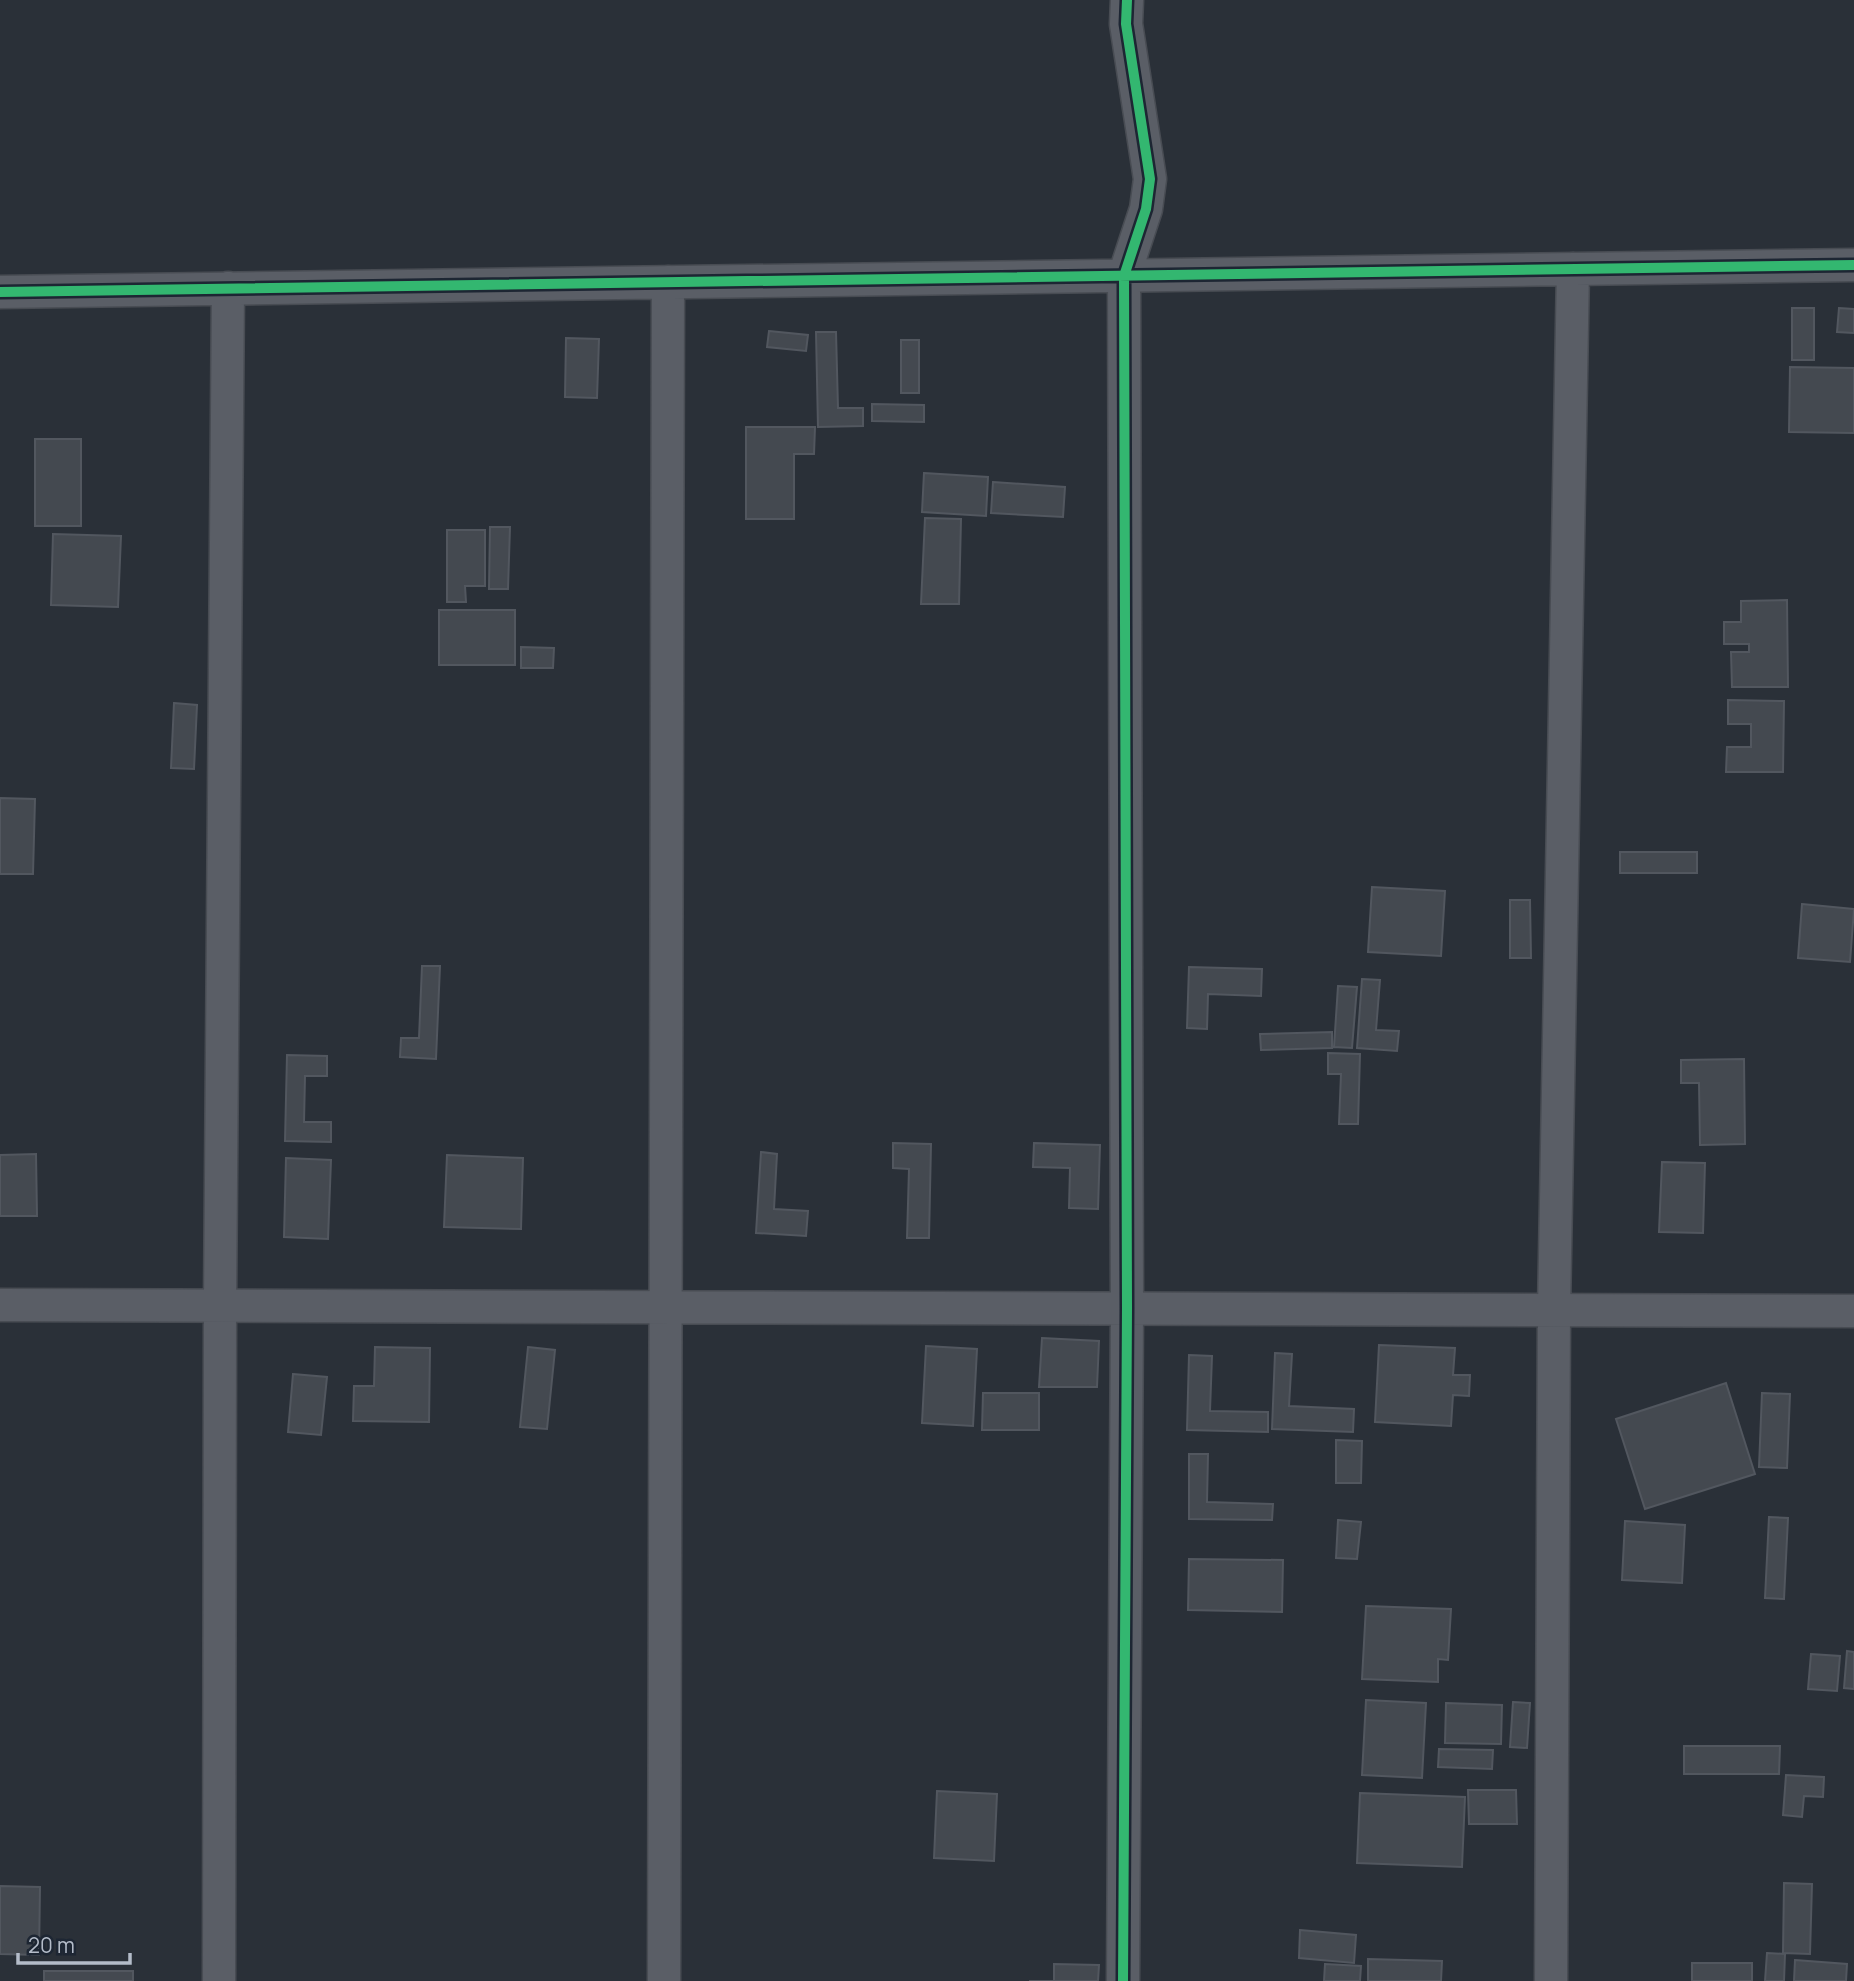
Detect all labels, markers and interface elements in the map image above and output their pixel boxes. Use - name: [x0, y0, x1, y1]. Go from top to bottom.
- scale bar: [18, 1922, 130, 1966]
- text: 20 m: [28, 1931, 75, 1959]

